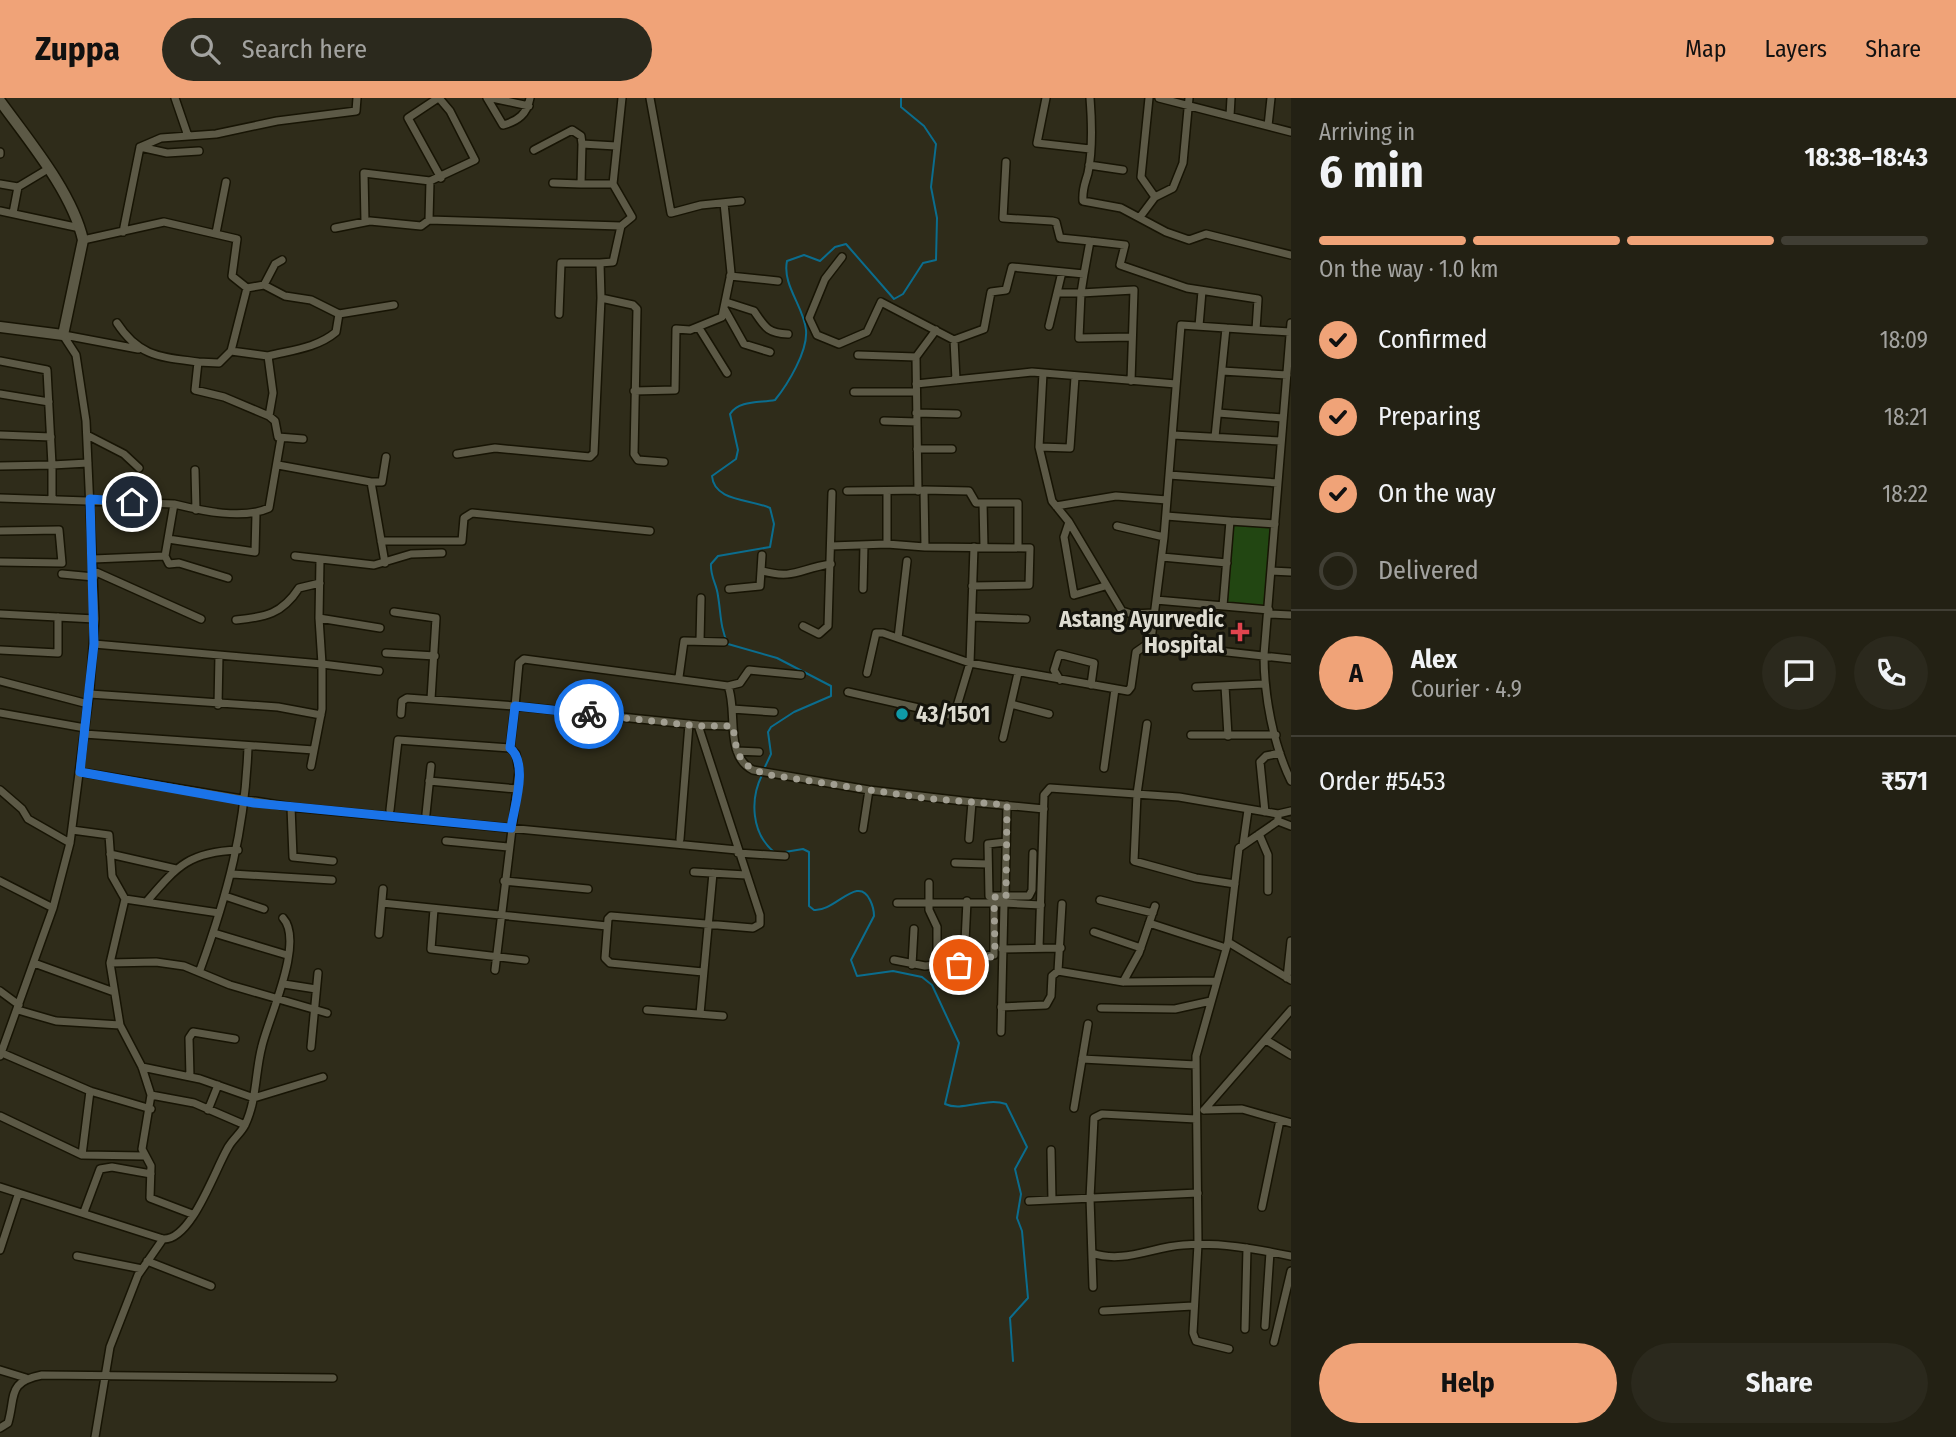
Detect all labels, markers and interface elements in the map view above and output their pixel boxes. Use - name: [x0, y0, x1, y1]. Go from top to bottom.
- search box: [162, 18, 652, 81]
- text: Zuppa: [35, 29, 120, 69]
- icon: search: [186, 30, 224, 68]
- text: Search here: [242, 34, 367, 65]
- text: Map: [1685, 35, 1727, 63]
- text: Layers: [1765, 35, 1827, 63]
- text: Share: [1865, 35, 1921, 63]
- text: Arriving in: [1319, 118, 1415, 146]
- text: 18:38–18:43: [1804, 142, 1928, 173]
- text: 6 min: [1319, 144, 1424, 199]
- text: On the way · 1.0 km: [1319, 255, 1498, 283]
- icon: check: [1319, 321, 1357, 359]
- text: Confirmed: [1378, 324, 1488, 355]
- text: 18:09: [1880, 326, 1928, 354]
- icon: check: [1319, 398, 1357, 436]
- text: Preparing: [1378, 401, 1480, 432]
- text: 18:21: [1884, 403, 1928, 431]
- pin: [102, 472, 162, 532]
- icon: check: [1319, 475, 1357, 513]
- text: On the way: [1378, 478, 1496, 509]
- text: 18:22: [1882, 480, 1928, 508]
- icon: home: [113, 483, 151, 521]
- text: Delivered: [1378, 555, 1479, 586]
- place label: Astang Ayurvedic Hospital: [1058, 605, 1225, 659]
- marker: Astang Ayurvedic Hospital: [1230, 622, 1250, 642]
- button: chat: [1762, 636, 1836, 710]
- button: phone: [1854, 636, 1928, 710]
- text: Alex: [1411, 644, 1457, 675]
- text: A: [1349, 658, 1363, 689]
- text: Courier · 4.9: [1411, 675, 1522, 703]
- courier: [554, 679, 624, 749]
- icon: bike: [570, 695, 608, 733]
- place label: 43/1501: [916, 700, 990, 728]
- marker: 43/1501: [894, 706, 910, 722]
- text: Order #5453: [1319, 766, 1446, 797]
- text: ₹571: [1881, 766, 1928, 797]
- pin: [929, 935, 989, 995]
- icon: bag: [940, 946, 978, 984]
- button: Help: [1319, 1343, 1617, 1423]
- button: Share: [1631, 1343, 1928, 1423]

